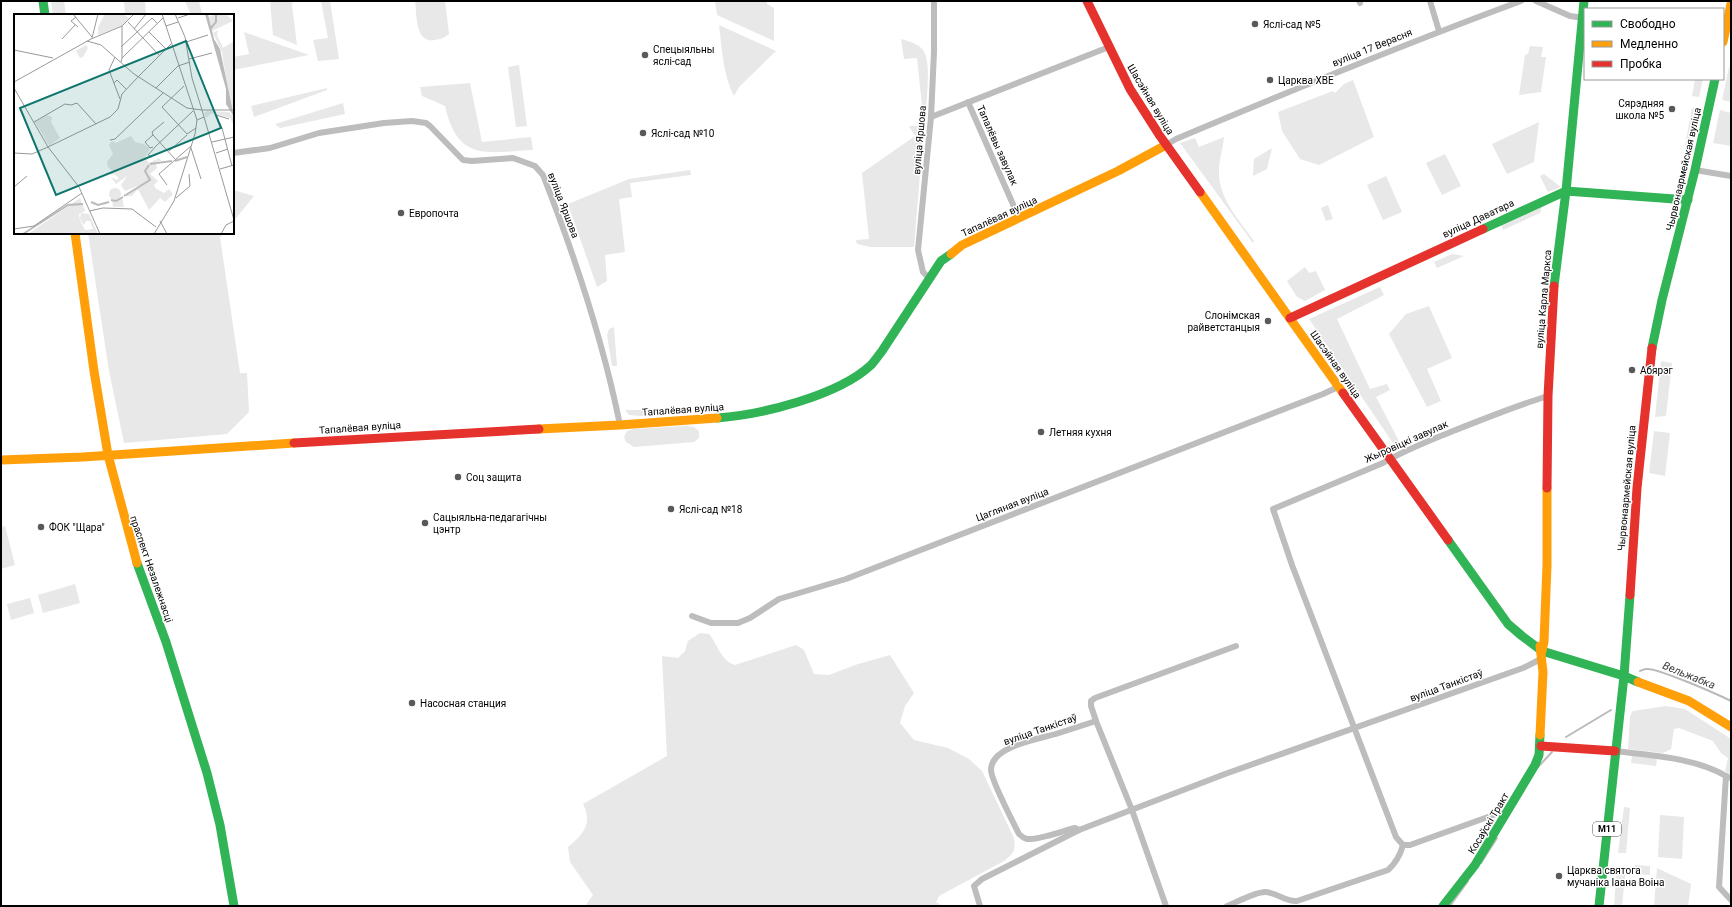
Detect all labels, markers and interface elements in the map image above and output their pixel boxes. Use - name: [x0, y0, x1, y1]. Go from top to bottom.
- legend: [1584, 8, 1724, 80]
- inset map: [14, 14, 234, 234]
- text: Свободно: [1620, 17, 1676, 31]
- marker: Яслі-сад №5: [1250, 19, 1260, 29]
- place label: Яслі-сад №5: [1263, 19, 1321, 30]
- street label: вуліца 17 Верасня: [1331, 26, 1414, 68]
- text: Медленно: [1620, 37, 1678, 51]
- place label: Спецыяльны яслі-сад: [653, 44, 715, 67]
- marker: Спецыяльны яслі-сад: [640, 50, 650, 60]
- text: Пробка: [1620, 57, 1662, 71]
- street label: Шасэйная вуліца: [1125, 62, 1176, 136]
- marker: Царква ХВЕ: [1265, 75, 1275, 85]
- place label: Царква ХВЕ: [1278, 75, 1334, 86]
- place label: Сярэдняя школа №5: [1615, 98, 1664, 121]
- street label: Тапалёвы завулак: [975, 103, 1020, 187]
- marker: Сярэдняя школа №5: [1667, 104, 1677, 114]
- street label: вуліца Яршова: [911, 105, 928, 175]
- street label: Чырвонаармейская вуліца: [1664, 106, 1703, 232]
- marker: Яслі-сад №10: [638, 128, 648, 138]
- place label: Яслі-сад №10: [651, 128, 715, 139]
- street label: вуліца Яршова: [546, 171, 581, 239]
- street label: Тапалёвая вуліца: [960, 194, 1039, 239]
- street label: вуліца Даватара: [1441, 197, 1516, 240]
- marker: Европочта: [396, 208, 406, 218]
- place label: Европочта: [409, 208, 459, 219]
- street label: вуліца Карла Маркса: [1534, 249, 1553, 349]
- place label: Слонімская райветстанцыя: [1187, 310, 1260, 333]
- marker: Слонімская райветстанцыя: [1263, 316, 1273, 326]
- street label: Шасэйная вуліца: [1308, 328, 1363, 400]
- marker: Абярэг: [1627, 365, 1637, 375]
- place label: Абярэг: [1640, 365, 1674, 376]
- street label: Тапалёвая вуліца: [642, 401, 724, 418]
- street label: Жыровіцкі завулак: [1363, 418, 1450, 465]
- street label: Тапалёвая вуліца: [319, 419, 401, 436]
- street label: Чырвонаармейская вуліца: [1616, 425, 1637, 551]
- marker: Летняя кухня: [1036, 427, 1046, 437]
- place label: Летняя кухня: [1049, 427, 1112, 438]
- marker: Соц защита: [453, 472, 463, 482]
- place label: Соц защита: [466, 472, 521, 483]
- street label: Цагляная вуліца: [974, 486, 1050, 523]
- marker: Яслі-сад №18: [666, 504, 676, 514]
- place label: Яслі-сад №18: [679, 504, 743, 515]
- place label: Сацыяльна-педагагічны цэнтр: [433, 512, 547, 535]
- street label: праспект Незалежнасці: [128, 514, 175, 624]
- marker: Сацыяльна-педагагічны цэнтр: [420, 518, 430, 528]
- place label: ФОК "Щара": [49, 521, 105, 533]
- marker: ФОК "Щара": [36, 522, 46, 532]
- water label: Вельжабка: [1661, 659, 1717, 692]
- street label: вуліца Танкістаў: [1408, 667, 1484, 704]
- marker: Насосная станция: [407, 698, 417, 708]
- place label: Насосная станция: [420, 698, 506, 709]
- street label: вуліца Танкістаў: [1002, 712, 1078, 747]
- street label: Косаўскі Тракт: [1466, 791, 1511, 856]
- road number: М11: [1593, 822, 1621, 836]
- place label: Царква святога мучаніка Іаана Воіна: [1567, 865, 1664, 888]
- marker: Царква святога мучаніка Іаана Воіна: [1554, 871, 1564, 881]

